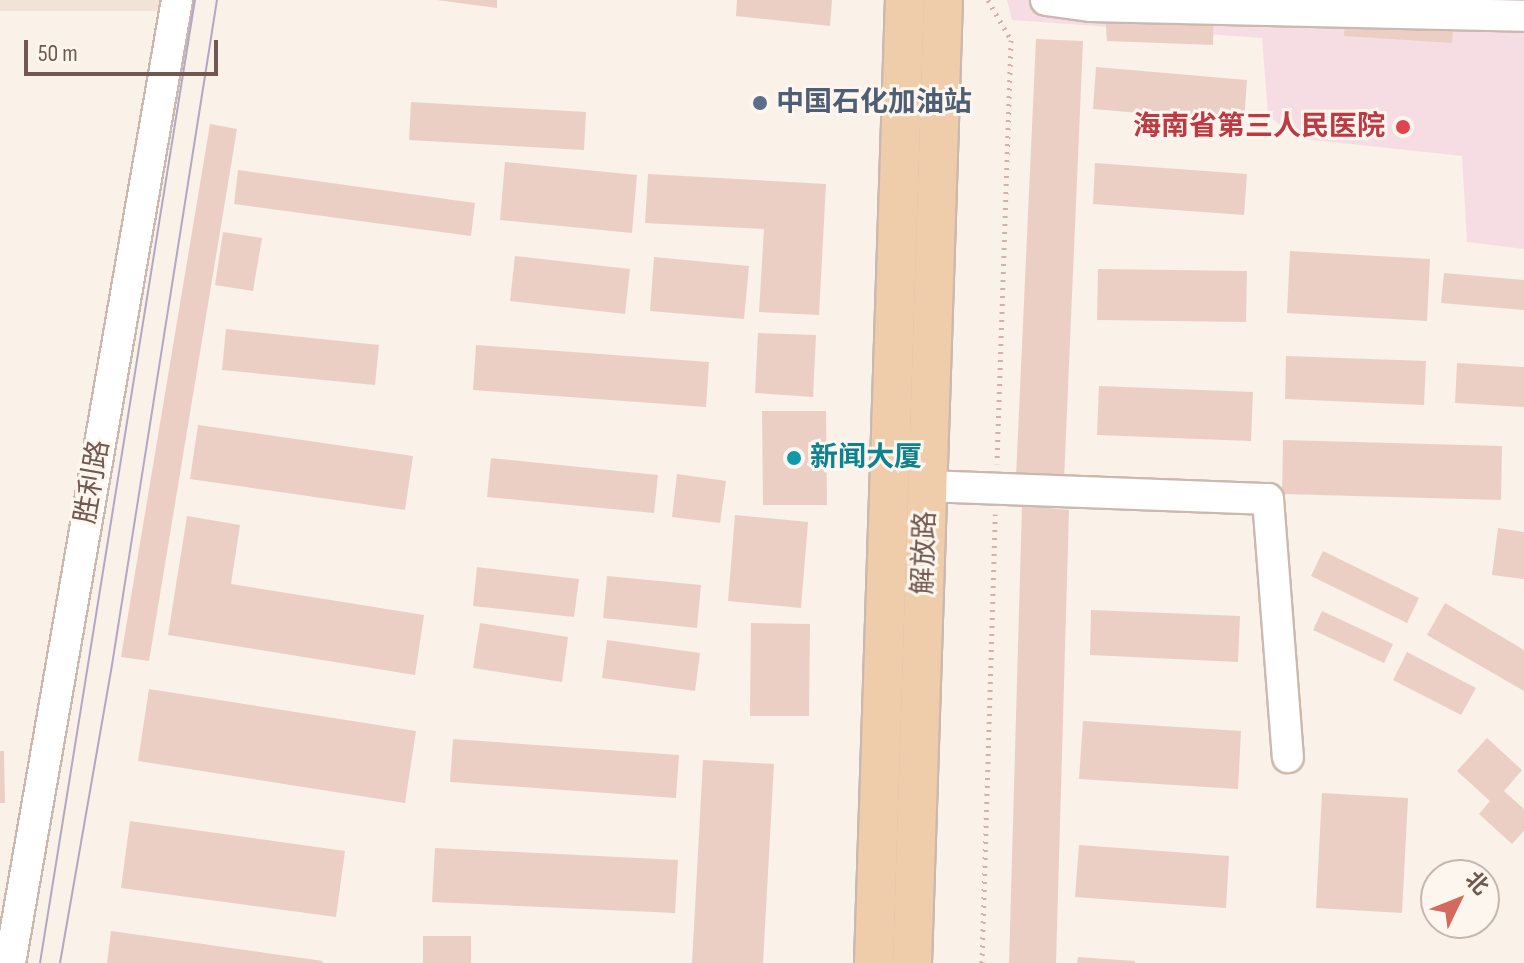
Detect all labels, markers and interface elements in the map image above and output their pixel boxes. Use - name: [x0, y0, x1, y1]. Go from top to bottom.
- scale bar: [28, 24, 222, 74]
- text: 50 m: [38, 39, 78, 68]
- place label: 中国石化加油站: [776, 86, 972, 120]
- marker: 中国石化加油站: [751, 94, 769, 112]
- place label: 海南省第三人民医院: [1133, 110, 1385, 144]
- marker: 海南省第三人民医院: [1392, 116, 1414, 138]
- street label: 胜利路: [69, 438, 117, 526]
- place label: 新闻大厦: [810, 441, 922, 475]
- marker: 新闻大厦: [785, 449, 803, 467]
- street label: 解放路: [907, 510, 943, 596]
- north arrow: [1420, 859, 1500, 939]
- text: 北: [1459, 866, 1494, 901]

